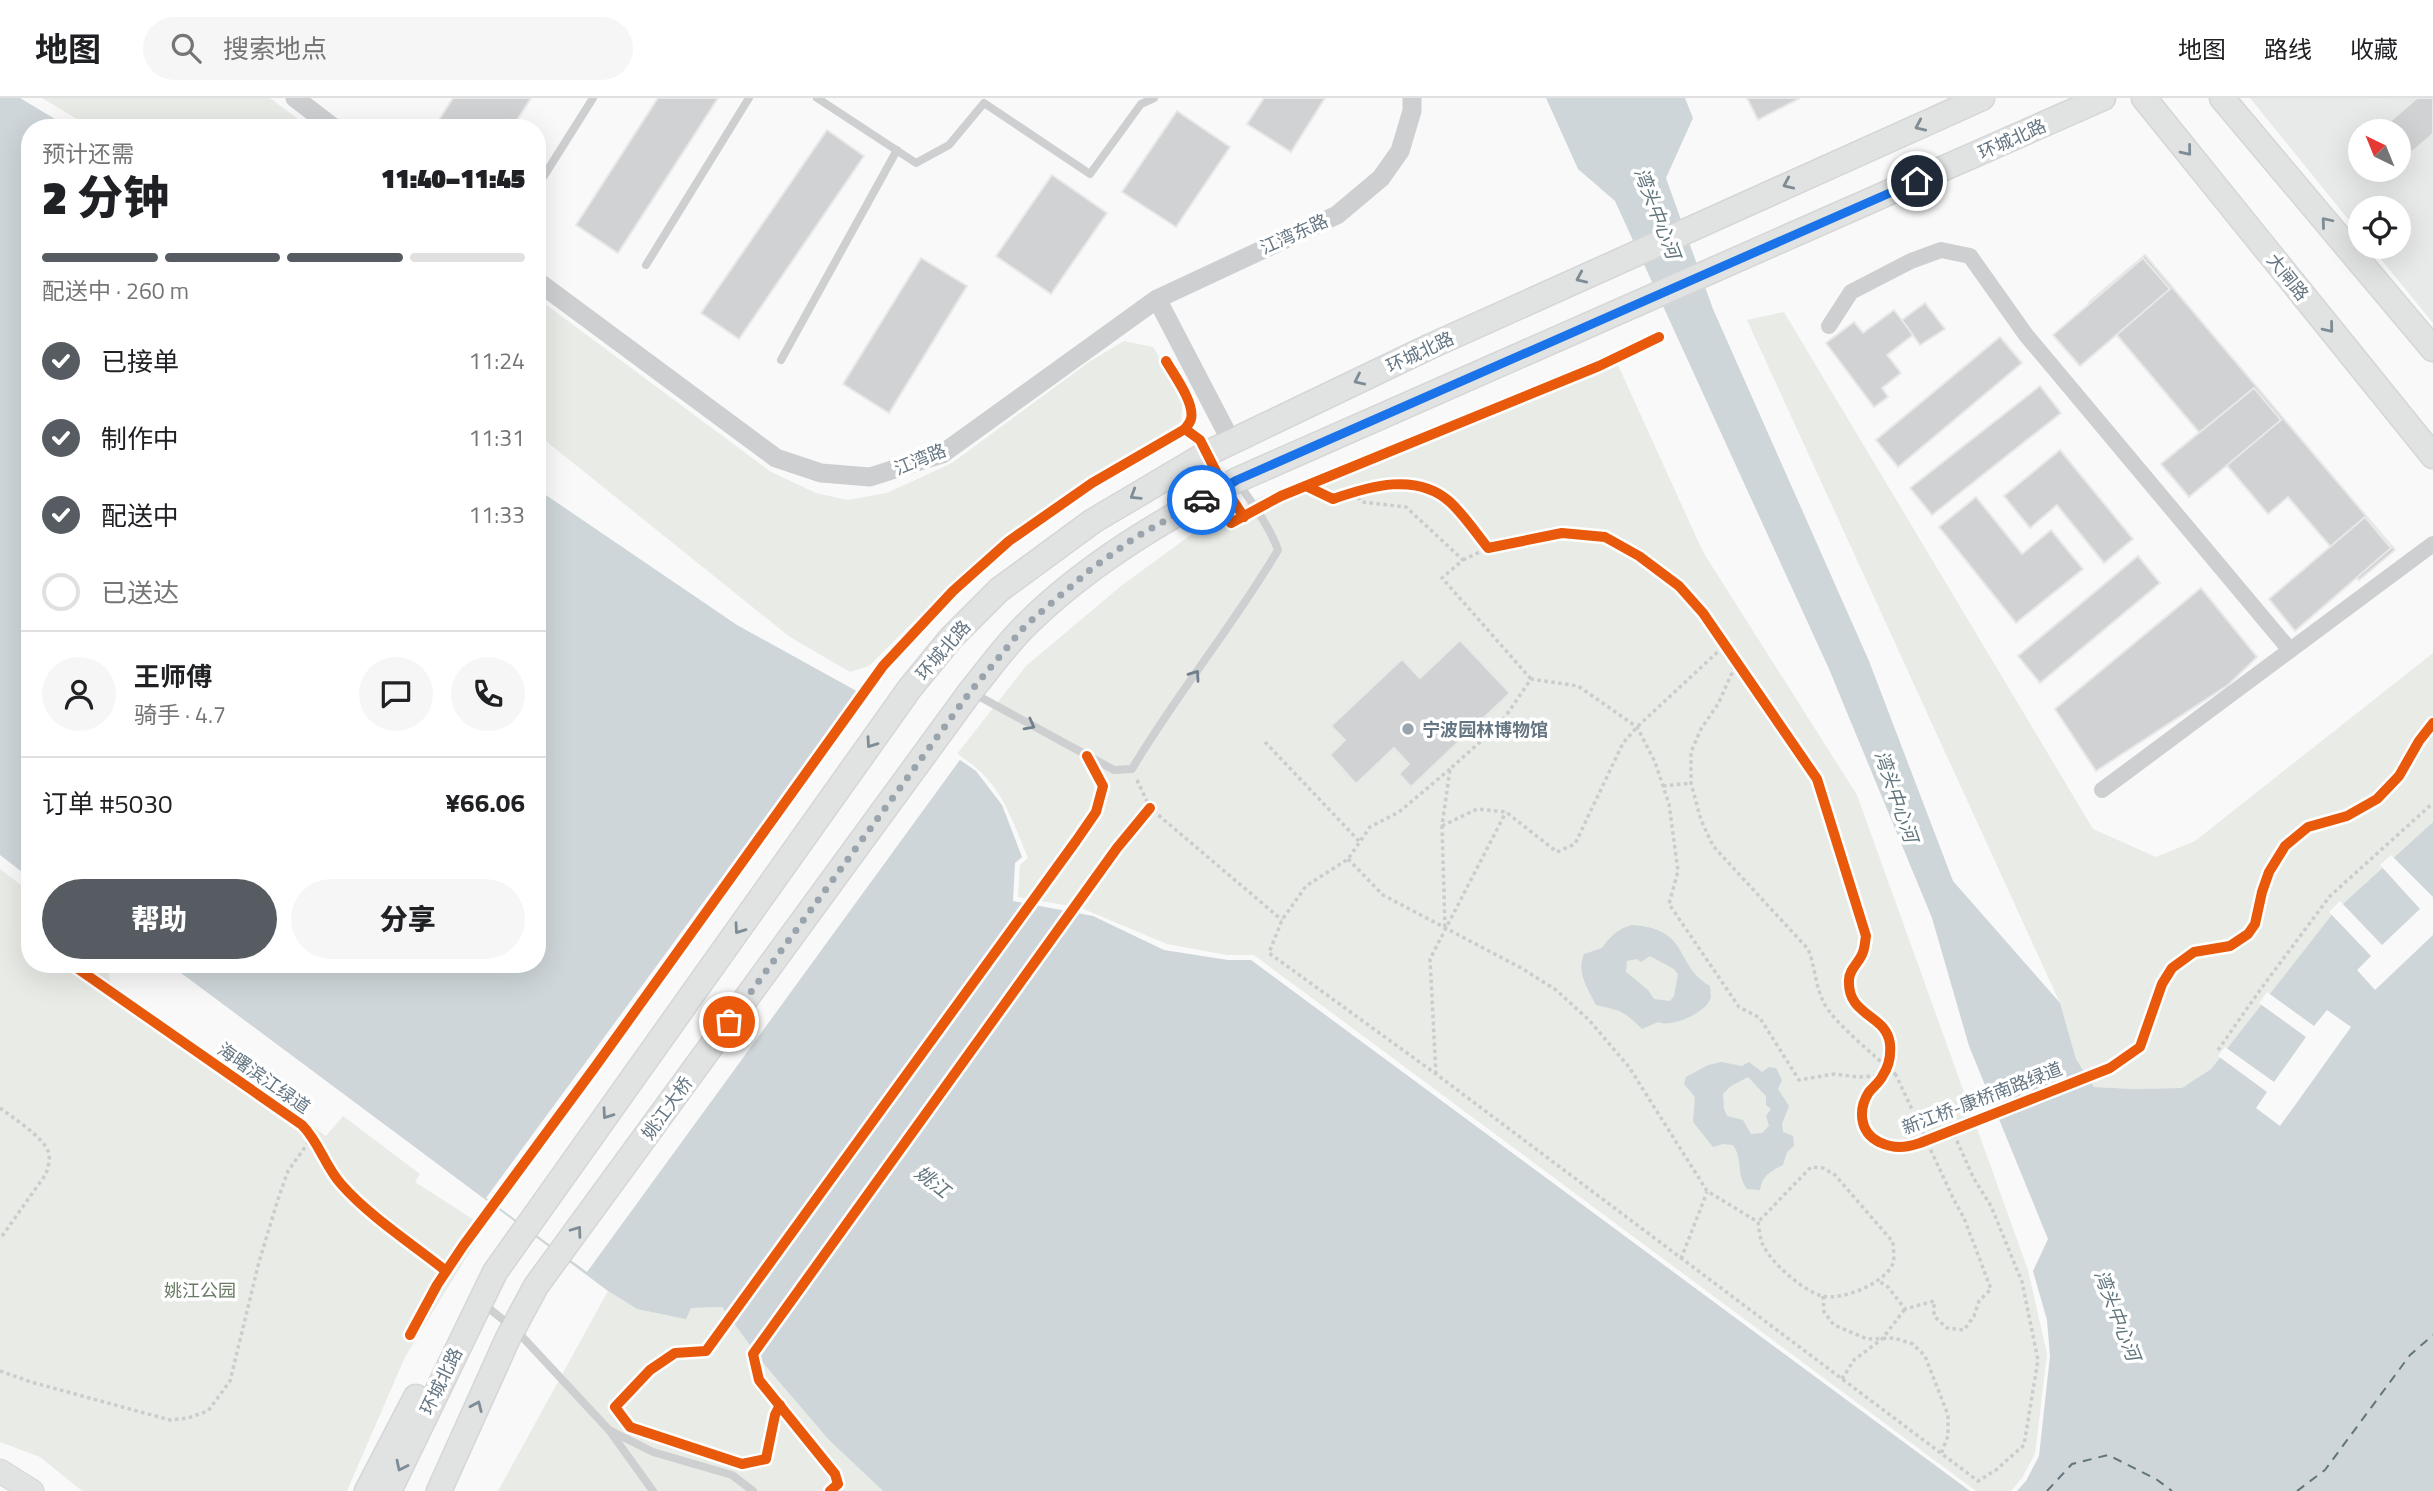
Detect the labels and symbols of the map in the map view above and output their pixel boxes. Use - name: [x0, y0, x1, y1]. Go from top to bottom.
- street label: 环城北路: [1974, 112, 2050, 166]
- one-way arrow: [1914, 118, 1927, 132]
- north arrow: [2348, 119, 2412, 182]
- one-way arrow: [2178, 144, 2191, 156]
- pin: [1887, 151, 1947, 211]
- water label: 湾头中心河: [1627, 163, 1690, 266]
- one-way arrow: [1783, 176, 1795, 190]
- street label: 江湾东路: [1256, 207, 1332, 261]
- one-way arrow: [2322, 217, 2334, 230]
- street label: 大闸路: [2261, 248, 2315, 306]
- one-way arrow: [1575, 270, 1588, 284]
- one-way arrow: [2321, 321, 2334, 333]
- street label: 环城北路: [1382, 325, 1458, 379]
- one-way arrow: [1354, 372, 1366, 386]
- street label: 江湾路: [890, 436, 950, 482]
- courier: [1167, 465, 1237, 535]
- one-way arrow: [1130, 487, 1143, 500]
- street label: 环城北路: [909, 614, 977, 686]
- one-way arrow: [1187, 670, 1199, 683]
- place label: 宁波园林博物馆: [1422, 716, 1548, 743]
- one-way arrow: [1023, 717, 1035, 730]
- marker: 宁波园林博物馆: [1400, 721, 1416, 737]
- one-way arrow: [867, 735, 879, 748]
- water label: 湾头中心河: [1868, 746, 1927, 849]
- one-way arrow: [735, 921, 747, 934]
- pin: [699, 992, 759, 1052]
- street label: 海曙滨江绿道: [212, 1036, 316, 1120]
- street label: 新江桥-康桥南路绿道: [1898, 1055, 2066, 1141]
- street label: 姚江大桥: [635, 1071, 699, 1145]
- one-way arrow: [603, 1106, 616, 1119]
- water label: 姚江: [909, 1158, 958, 1205]
- one-way arrow: [568, 1226, 581, 1239]
- water label: 湾头中心河: [2087, 1265, 2150, 1368]
- park label: 姚江公园: [164, 1277, 236, 1304]
- street label: 环城北路: [413, 1343, 469, 1419]
- one-way arrow: [469, 1401, 483, 1414]
- one-way arrow: [395, 1459, 409, 1471]

